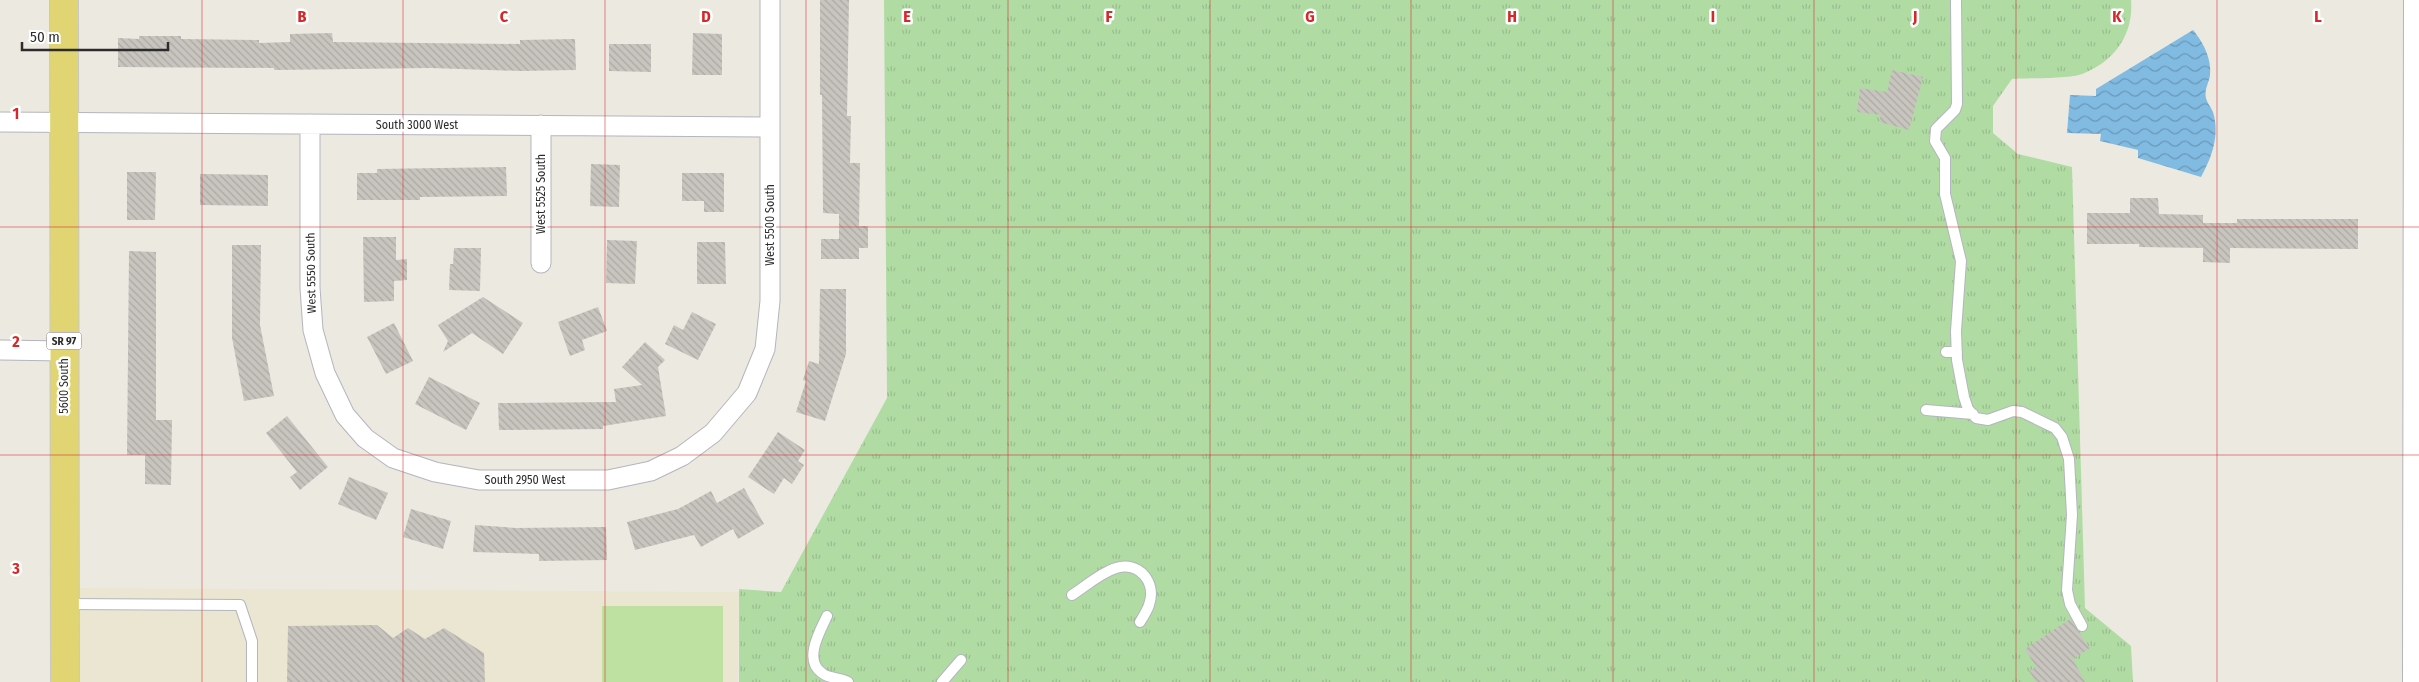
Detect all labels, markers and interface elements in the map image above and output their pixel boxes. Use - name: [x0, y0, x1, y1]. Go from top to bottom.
- text: B: [298, 7, 307, 26]
- text: C: [500, 7, 509, 26]
- text: D: [701, 7, 711, 26]
- text: E: [903, 7, 911, 26]
- text: F: [1105, 7, 1113, 26]
- text: G: [1305, 7, 1315, 26]
- text: H: [1507, 7, 1517, 26]
- text: I: [1711, 7, 1715, 26]
- text: J: [1912, 7, 1917, 26]
- text: K: [2112, 7, 2122, 26]
- text: L: [2314, 7, 2322, 26]
- scale bar: [22, 20, 169, 52]
- text: 50 m: [30, 28, 60, 46]
- text: 1: [13, 104, 19, 123]
- street label: South 3000 West: [376, 118, 458, 132]
- street label: West 5525 South: [534, 154, 548, 234]
- street label: West 5500 South: [763, 184, 777, 266]
- street label: West 5550 South: [303, 232, 319, 314]
- text: 2: [11, 332, 20, 351]
- road number: SR 97: [46, 332, 82, 350]
- street label: 5600 South: [57, 358, 71, 414]
- street label: South 2950 West: [484, 473, 566, 487]
- text: 3: [11, 559, 20, 578]

